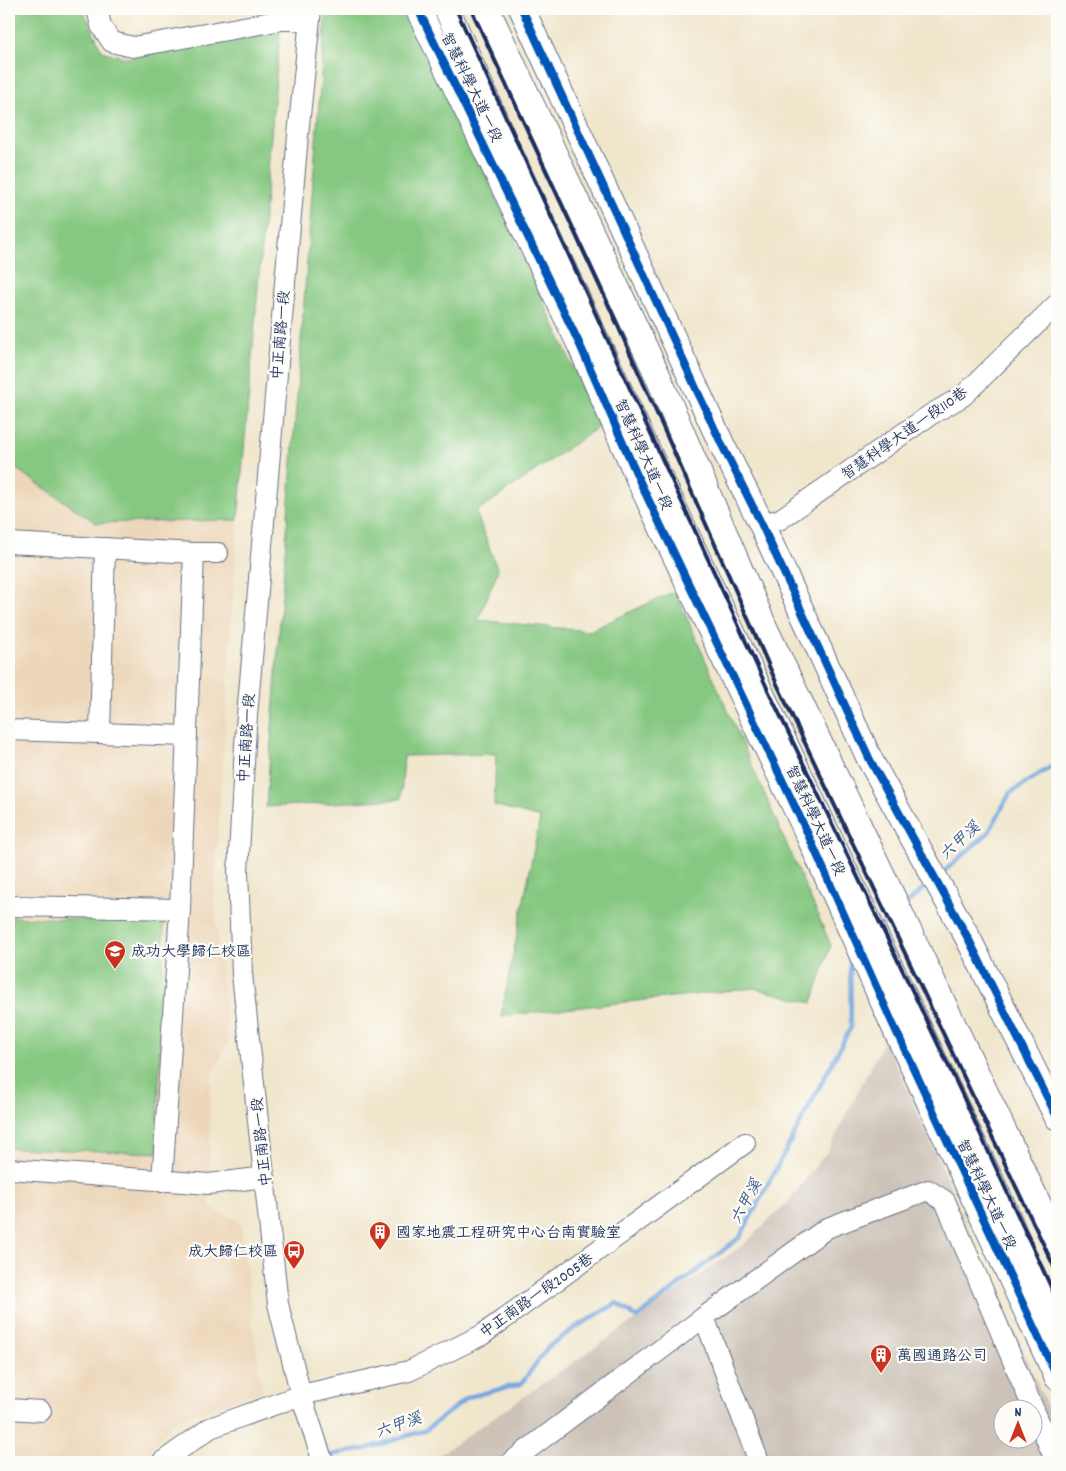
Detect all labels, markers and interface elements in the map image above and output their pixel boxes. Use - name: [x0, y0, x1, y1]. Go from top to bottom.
- street label: 智慧科學大道一段: [434, 29, 506, 147]
- street label: 中正南路一段: [267, 289, 297, 381]
- street label: 智慧科學大道一段110巷: [838, 383, 973, 487]
- street label: 智慧科學大道一段: [608, 396, 677, 514]
- street label: 中正南路一段: [234, 692, 262, 784]
- street label: 智慧科學大道一段: [779, 762, 850, 880]
- water label: 六甲溪: [935, 816, 987, 867]
- school or university icon: 成功大學歸仁校區: [103, 939, 127, 970]
- place label: 成功大學歸仁校區: [131, 942, 251, 964]
- street label: 中正南路一段: [247, 1096, 279, 1188]
- street label: 智慧科學大道一段: [950, 1136, 1021, 1254]
- water label: 六甲溪: [726, 1175, 769, 1229]
- building icon: 國家地震工程研究中心台南實驗室: [368, 1220, 392, 1251]
- place label: 國家地震工程研究中心台南實驗室: [396, 1223, 621, 1245]
- bus stop icon: 成大歸仁校區: [282, 1239, 306, 1270]
- place label: 成大歸仁校區: [188, 1242, 278, 1264]
- street label: 中正南路一段2005巷: [476, 1249, 599, 1344]
- building icon: 萬國通路公司: [869, 1343, 893, 1374]
- place label: 萬國通路公司: [897, 1346, 987, 1368]
- north arrow: [994, 1398, 1044, 1448]
- text: N: [1015, 1403, 1022, 1423]
- water label: 六甲溪: [372, 1407, 426, 1445]

